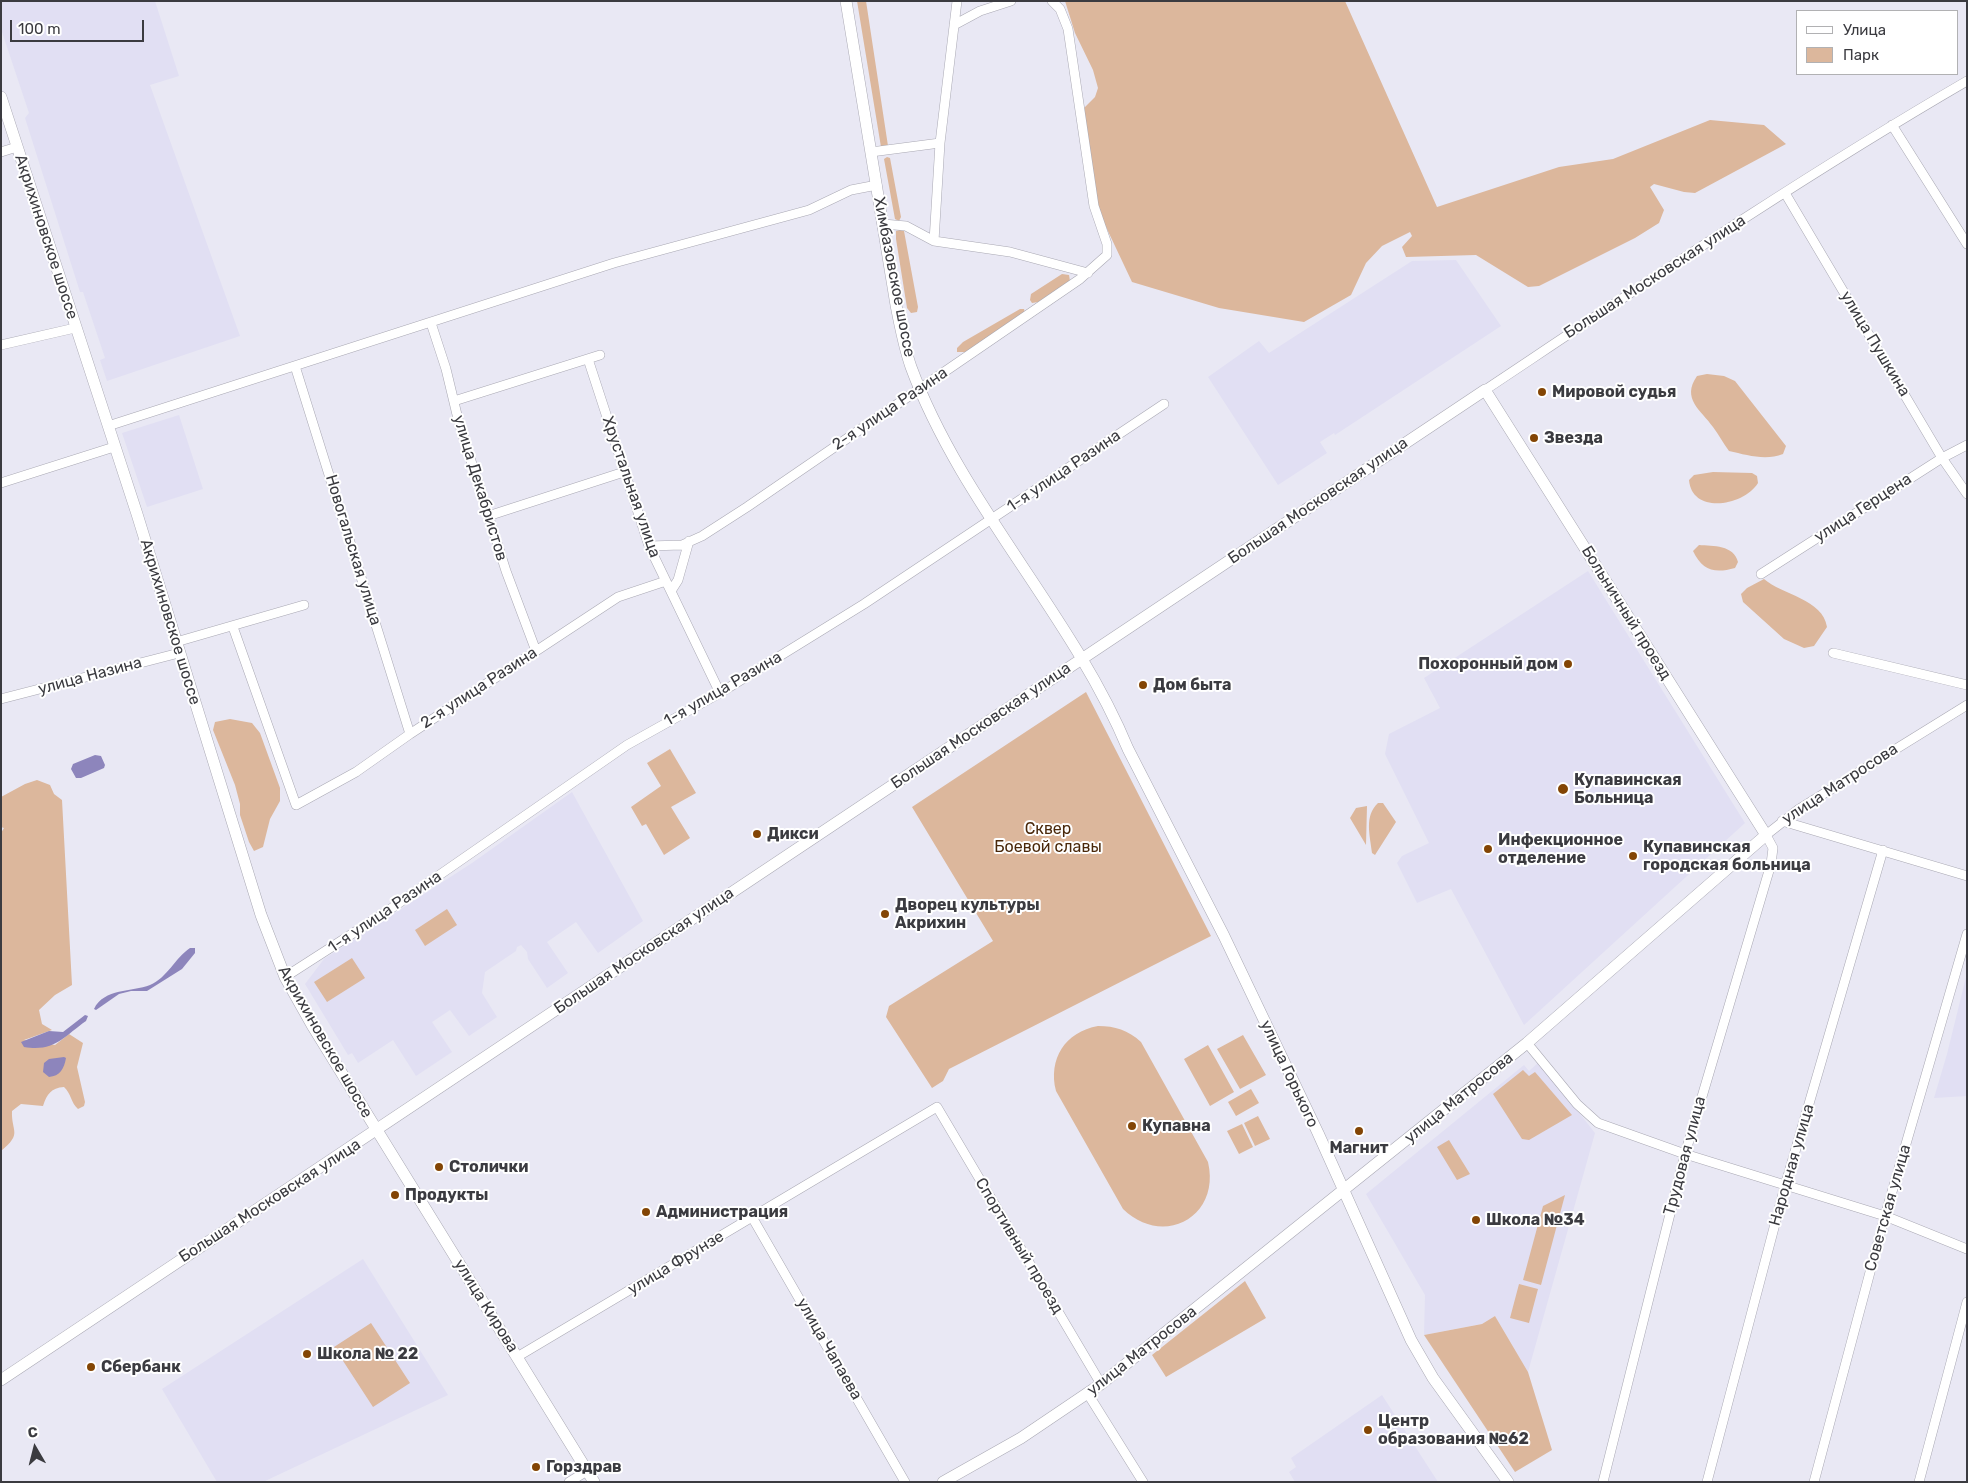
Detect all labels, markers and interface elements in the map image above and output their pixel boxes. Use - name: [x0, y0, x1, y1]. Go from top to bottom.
- scale bar: [12, 10, 146, 42]
- legend: [1796, 10, 1958, 75]
- text: 100 m: [18, 20, 60, 38]
- text: Улица: [1843, 21, 1886, 39]
- text: Парк: [1843, 46, 1879, 64]
- street label: Акрихиновское шоссе: [10, 152, 82, 322]
- street label: Химбазовское шоссе: [869, 195, 919, 359]
- street label: Большая Московская улица: [1561, 211, 1749, 343]
- street label: улица Пушкина: [1836, 288, 1914, 400]
- street label: 2-я улица Разина: [829, 363, 951, 455]
- place label: Мировой судья: [1552, 382, 1676, 402]
- marker: Мировой судья: [1536, 386, 1548, 398]
- street label: улица Декабристов: [449, 413, 511, 563]
- street label: Хрустальная улица: [598, 414, 664, 560]
- street label: 1-я улица Разина: [1004, 426, 1124, 516]
- place label: Звезда: [1544, 428, 1603, 448]
- marker: Звезда: [1528, 432, 1540, 444]
- street label: Большая Московская улица: [1225, 434, 1411, 568]
- street label: улица Герцена: [1811, 469, 1915, 547]
- street label: Новогальская улица: [321, 472, 385, 628]
- street label: Акрихиновское шоссе: [136, 537, 204, 707]
- street label: Больничный проезд: [1577, 542, 1675, 684]
- street label: 2-я улица Разина: [417, 643, 541, 733]
- street label: 1-я улица Разина: [661, 647, 785, 731]
- street label: улица Назина: [36, 653, 144, 699]
- place label: Похоронный дом: [1418, 654, 1558, 674]
- marker: Похоронный дом: [1562, 658, 1574, 670]
- street label: Большая Московская улица: [888, 659, 1074, 793]
- place label: Дом быта: [1153, 675, 1231, 695]
- marker: Дом быта: [1137, 679, 1149, 691]
- street label: улица Матросова: [1778, 739, 1902, 829]
- place label: Купавинская Больница: [1574, 770, 1682, 808]
- marker: Купавинская Больница: [1556, 782, 1570, 796]
- park label: Сквер Боевой славы: [994, 819, 1102, 857]
- place label: Дикси: [767, 824, 819, 844]
- marker: Дикси: [751, 828, 763, 840]
- place label: Инфекционное отделение: [1498, 830, 1623, 868]
- place label: Купавинская городская больница: [1643, 837, 1811, 875]
- marker: Инфекционное отделение: [1482, 843, 1494, 855]
- marker: Купавинская городская больница: [1627, 850, 1639, 862]
- street label: 1-я улица Разина: [325, 867, 445, 957]
- street label: Большая Московская улица: [551, 884, 737, 1018]
- place label: Дворец культуры Акрихин: [895, 895, 1040, 933]
- marker: Дворец культуры Акрихин: [879, 908, 891, 920]
- street label: Акрихиновское шоссе: [274, 963, 376, 1121]
- street label: улица Горького: [1256, 1017, 1322, 1131]
- street label: улица Матросова: [1401, 1048, 1517, 1148]
- street label: Трудовая улица: [1660, 1094, 1710, 1218]
- street label: Народная улица: [1765, 1102, 1819, 1228]
- place label: Купавна: [1142, 1116, 1211, 1136]
- marker: Купавна: [1126, 1120, 1138, 1132]
- marker: Магнит: [1353, 1125, 1365, 1137]
- street label: Большая Московская улица: [176, 1135, 364, 1267]
- place label: Магнит: [1329, 1138, 1389, 1158]
- street label: Советская улица: [1861, 1142, 1915, 1274]
- place label: Столички: [449, 1157, 528, 1177]
- marker: Столички: [433, 1161, 445, 1173]
- street label: Спортивный проезд: [971, 1174, 1067, 1318]
- place label: Продукты: [405, 1185, 488, 1205]
- marker: Продукты: [389, 1189, 401, 1201]
- place label: Администрация: [656, 1202, 788, 1222]
- marker: Администрация: [640, 1206, 652, 1218]
- place label: Школа №34: [1486, 1210, 1585, 1230]
- marker: Школа №34: [1470, 1214, 1482, 1226]
- street label: улица Фрунзе: [625, 1227, 727, 1299]
- street label: улица Кирова: [450, 1256, 522, 1356]
- street label: улица Чапаева: [792, 1295, 866, 1403]
- street label: улица Матросова: [1083, 1302, 1201, 1400]
- place label: Школа № 22: [317, 1344, 418, 1364]
- marker: Школа № 22: [301, 1348, 313, 1360]
- place label: Сбербанк: [101, 1357, 181, 1377]
- marker: Сбербанк: [85, 1361, 97, 1373]
- place label: Центр образования №62: [1378, 1411, 1529, 1449]
- north arrow: [10, 1423, 60, 1473]
- text: С: [27, 1424, 39, 1442]
- marker: Центр образования №62: [1362, 1424, 1374, 1436]
- place label: Горздрав: [546, 1457, 622, 1477]
- marker: Горздрав: [530, 1461, 542, 1473]

